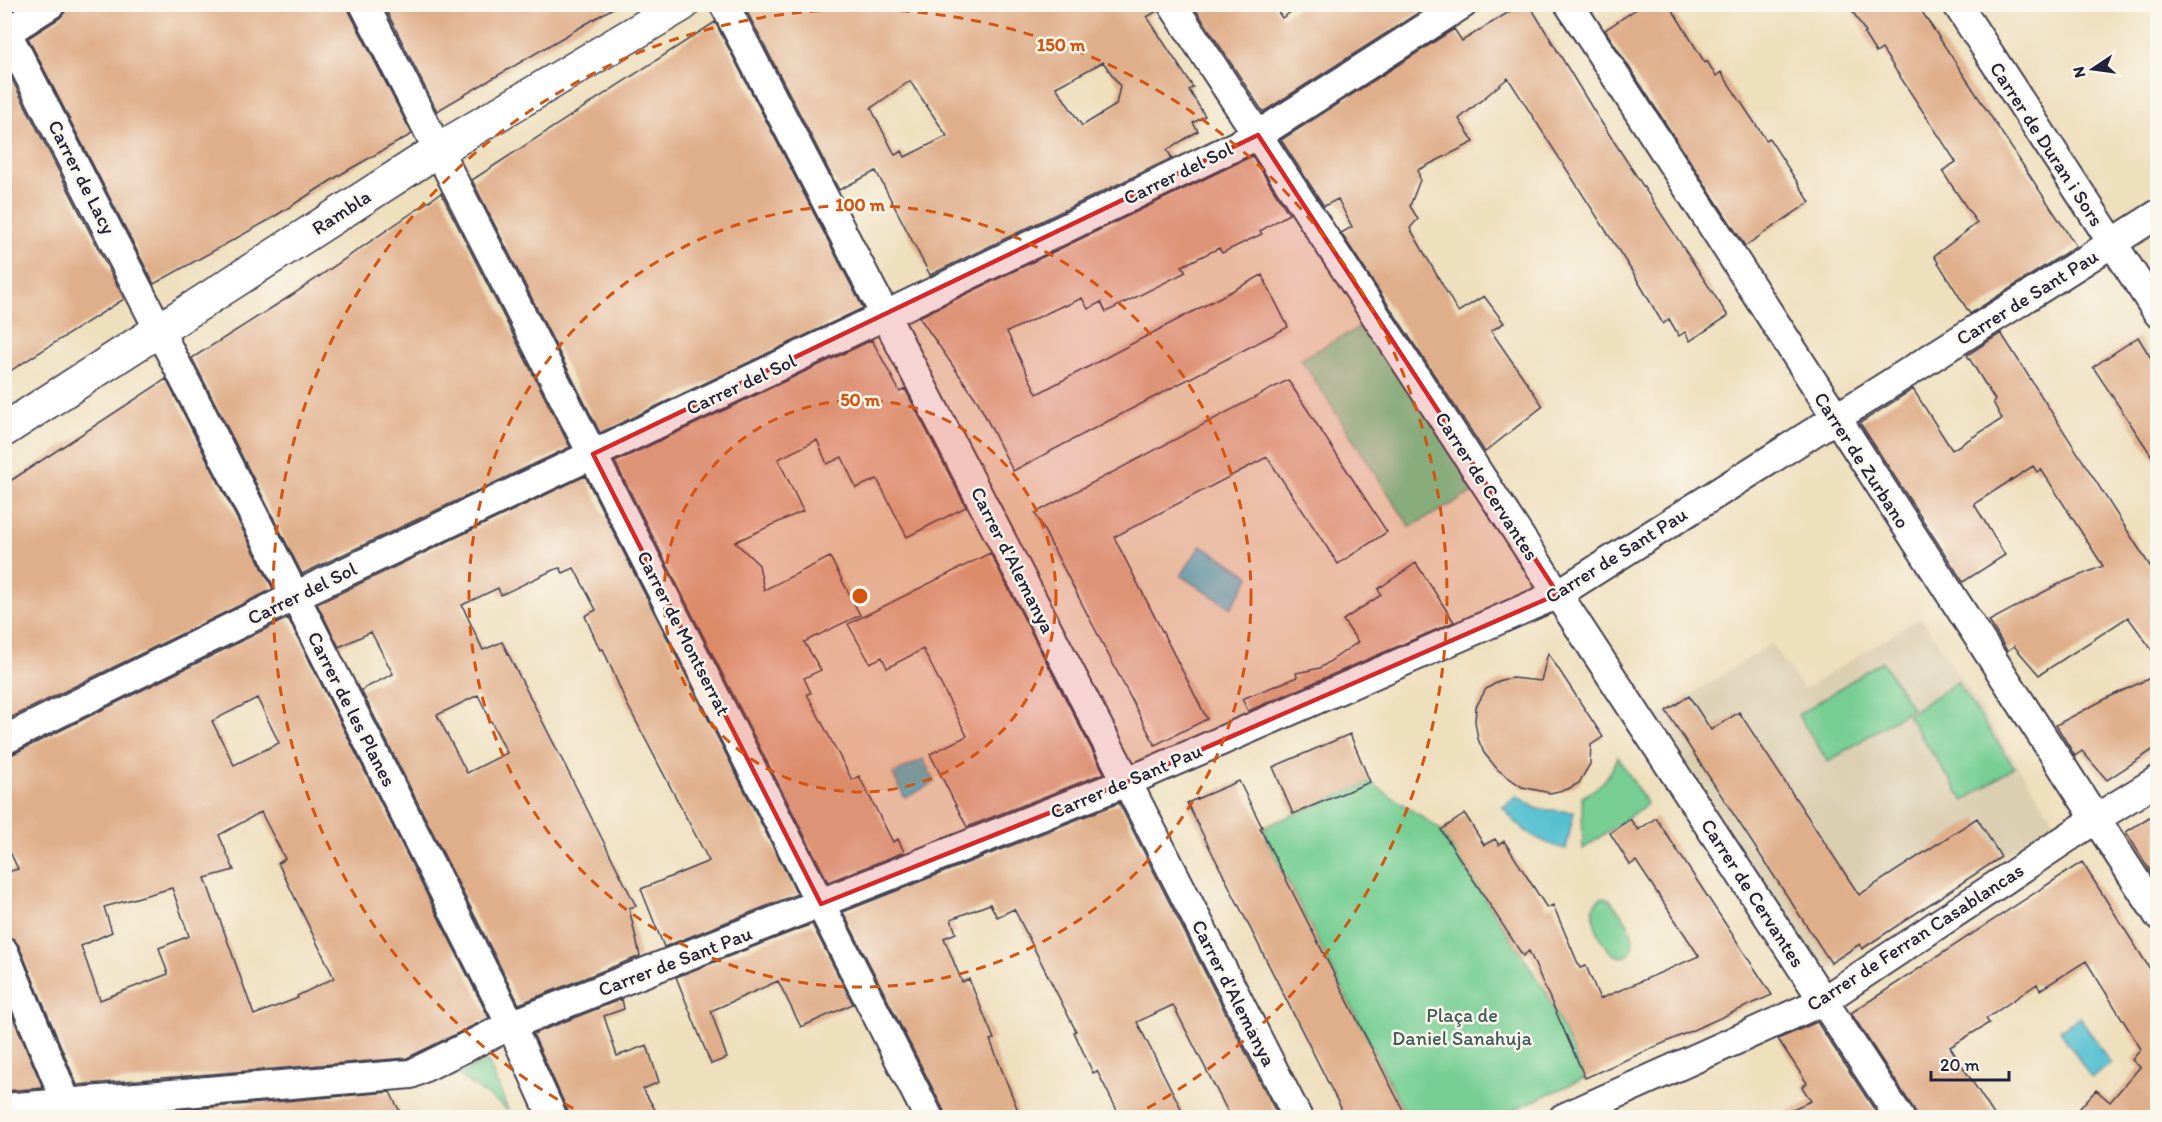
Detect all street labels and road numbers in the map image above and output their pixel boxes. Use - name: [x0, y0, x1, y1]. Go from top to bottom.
- street label: Carrer de Duran i Sors: [1985, 57, 2109, 231]
- street label: Carrer de Lacy: [43, 116, 121, 239]
- street label: Carrer del Sol: [1119, 136, 1237, 210]
- street label: Rambla: [307, 184, 375, 240]
- street label: Carrer de Sant Pau: [1952, 244, 2102, 350]
- street label: Carrer del Sol: [682, 348, 800, 420]
- street label: Carrer de Zurbano: [1809, 387, 1915, 533]
- street label: Carrer de Cervantes: [1430, 407, 1544, 565]
- street label: Carrer d'Alemanya: [966, 483, 1061, 638]
- street label: Carrer de Sant Pau: [1541, 502, 1691, 608]
- street label: Carrer de Montserrat: [632, 547, 736, 719]
- street label: Carrer del Sol: [243, 556, 361, 630]
- street label: Carrer de les Planes: [303, 627, 401, 791]
- street label: Carrer de Sant Pau: [1046, 738, 1206, 824]
- street label: Carrer de Cervantes: [1696, 814, 1810, 972]
- street label: Carrer de Ferran Casablancas: [1802, 858, 2028, 1016]
- street label: Carrer d'Alemanya: [1187, 916, 1282, 1071]
- street label: Carrer de Sant Pau: [595, 921, 755, 1001]

